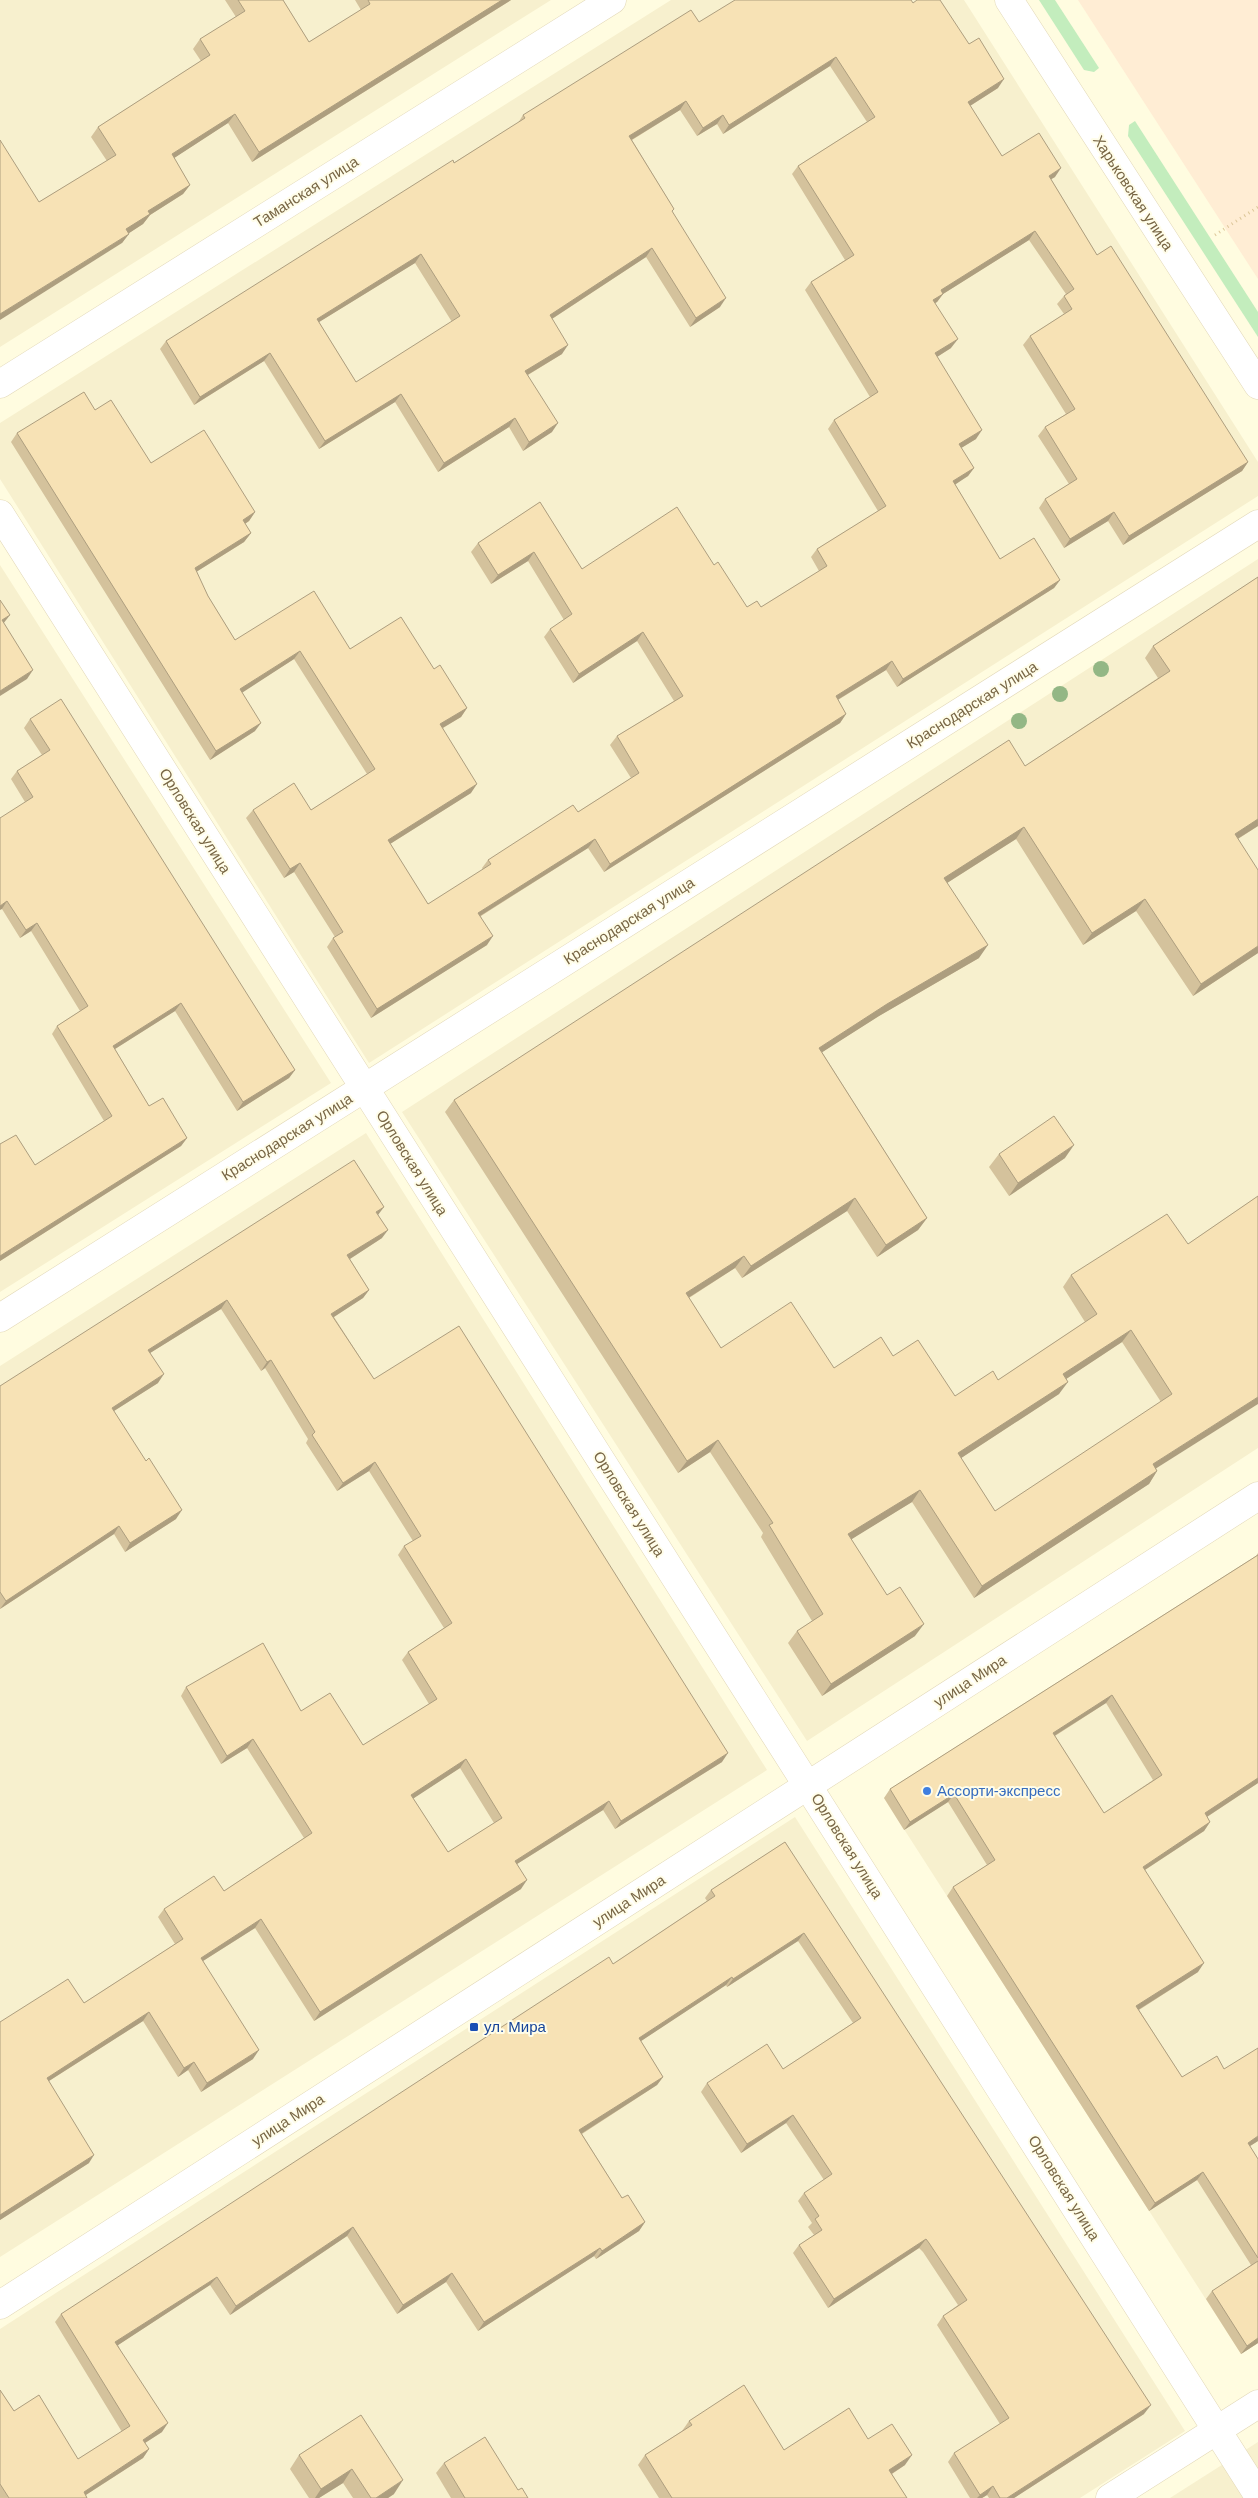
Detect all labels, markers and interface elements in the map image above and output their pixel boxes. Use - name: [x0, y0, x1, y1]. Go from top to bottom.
- street label: Харьковская улица: [1090, 132, 1177, 254]
- street label: Таманская улица: [250, 152, 362, 231]
- street label: Краснодарская улица: [903, 657, 1041, 752]
- street label: Орловская улица: [156, 765, 235, 877]
- street label: Краснодарская улица: [560, 873, 698, 968]
- street label: Краснодарская улица: [218, 1089, 356, 1184]
- street label: Орловская улица: [373, 1107, 452, 1219]
- street label: Орловская улица: [590, 1448, 669, 1560]
- street label: улица Мира: [930, 1651, 1010, 1710]
- place label: Ассорти-экспресс: [937, 1782, 1061, 1799]
- marker: Ассорти-экспресс: [921, 1785, 933, 1797]
- street label: Орловская улица: [808, 1790, 887, 1902]
- street label: улица Мира: [589, 1871, 669, 1930]
- place label: ул. Мира: [484, 2018, 546, 2035]
- marker: ул. Мира: [468, 2021, 480, 2033]
- street label: улица Мира: [248, 2090, 328, 2149]
- street label: Орловская улица: [1025, 2132, 1104, 2244]

